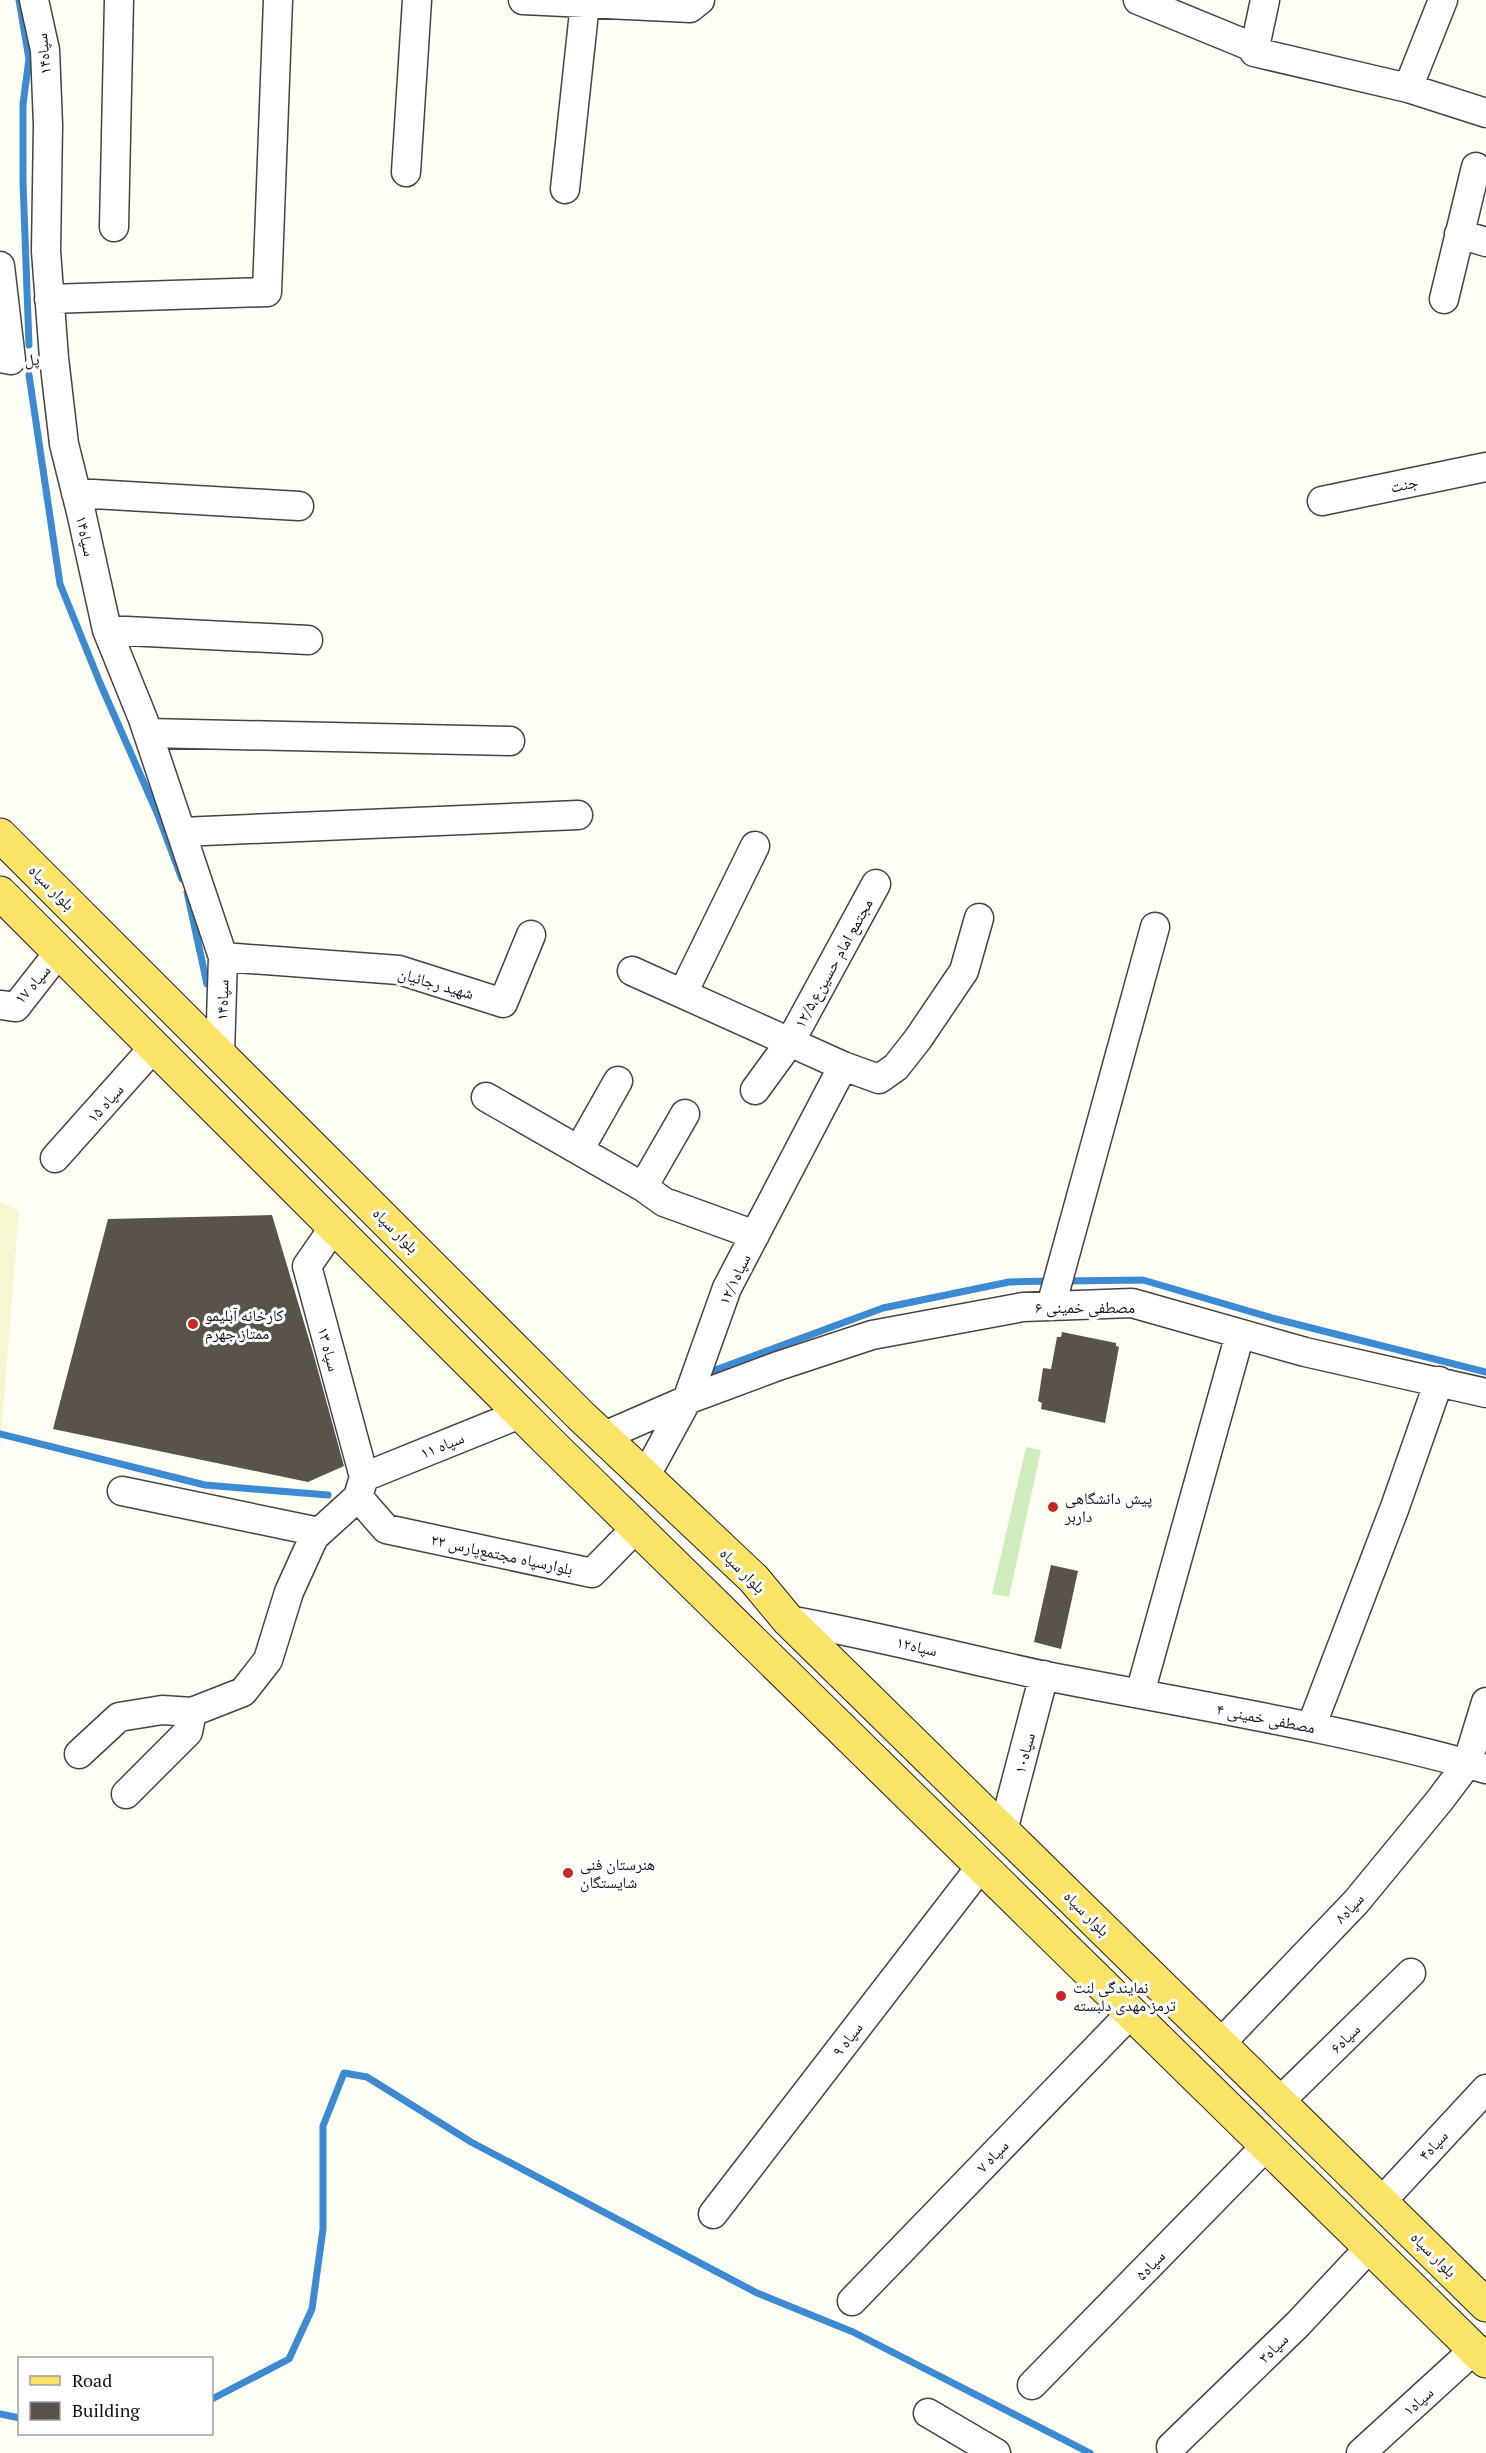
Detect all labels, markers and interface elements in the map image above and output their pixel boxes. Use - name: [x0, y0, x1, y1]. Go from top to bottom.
- street label: سپاه۱۴: [30, 32, 56, 76]
- street label: پل: [24, 348, 40, 370]
- street label: جنت: [1388, 470, 1420, 498]
- street label: سپاه۱۴: [71, 514, 101, 558]
- street label: بلوار سپاه: [24, 859, 80, 915]
- street label: ۱۲/۵،مجتمع امام حسین‌ع: [788, 894, 878, 1032]
- street label: سپاه ۱۷: [9, 960, 55, 1008]
- street label: شهید رجائیان: [396, 962, 476, 1004]
- street label: سپاه۱۴: [210, 979, 234, 1021]
- street label: سپاه ۱۵: [82, 1079, 128, 1127]
- street label: بلوار سپاه: [368, 1202, 424, 1258]
- street label: سپاه۱۲/۱: [713, 1250, 755, 1308]
- street label: مصطفی خمینی ۶: [1035, 1296, 1135, 1318]
- place label: کارخانه آبلیمو ممتاز جهرم: [205, 1304, 284, 1344]
- marker: کارخانه آبلیمو ممتاز جهرم: [186, 1317, 200, 1331]
- street label: سپاه ۱۳: [313, 1324, 345, 1374]
- street label: سپاه ۱۱: [417, 1426, 467, 1464]
- place label: پیش دانشگاهی داربر: [1064, 1487, 1153, 1527]
- marker: پیش دانشگاهی داربر: [1046, 1500, 1060, 1514]
- street label: بلوارسپاه مجتمع‌پارس ۲۲: [429, 1528, 575, 1580]
- street label: بلوار سپاه: [715, 1542, 771, 1598]
- street label: سپاه۱۲: [894, 1631, 940, 1661]
- street label: مصطفی خمینی ۴: [1215, 1698, 1317, 1738]
- street label: سپاه۱۰: [1008, 1730, 1040, 1776]
- place label: هنرستان فنی شایستگان: [580, 1853, 655, 1893]
- marker: هنرستان فنی شایستگان: [561, 1866, 575, 1880]
- street label: بلوار سپاه: [1059, 1885, 1115, 1941]
- street label: سپاه۸: [1329, 1888, 1369, 1928]
- place label: نمایندگی لنت ترمز مهدی دلبسته: [1073, 1976, 1176, 2016]
- marker: نمایندگی لنت ترمز مهدی دلبسته: [1054, 1989, 1068, 2003]
- street label: سپاه ۹: [827, 2017, 867, 2061]
- street label: سپاه۶: [1325, 2018, 1365, 2058]
- street label: سپاه۴: [1413, 2125, 1453, 2165]
- street label: سپاه ۷: [971, 2135, 1013, 2177]
- street label: بلوار سپاه: [1406, 2226, 1462, 2282]
- street label: سپاه۵: [1130, 2245, 1170, 2285]
- street label: سپاه۳: [1253, 2328, 1293, 2368]
- legend: [18, 2357, 213, 2435]
- text: Road: [72, 2368, 112, 2392]
- street label: سپاه۱: [1398, 2381, 1438, 2421]
- text: Building: [72, 2398, 140, 2422]

